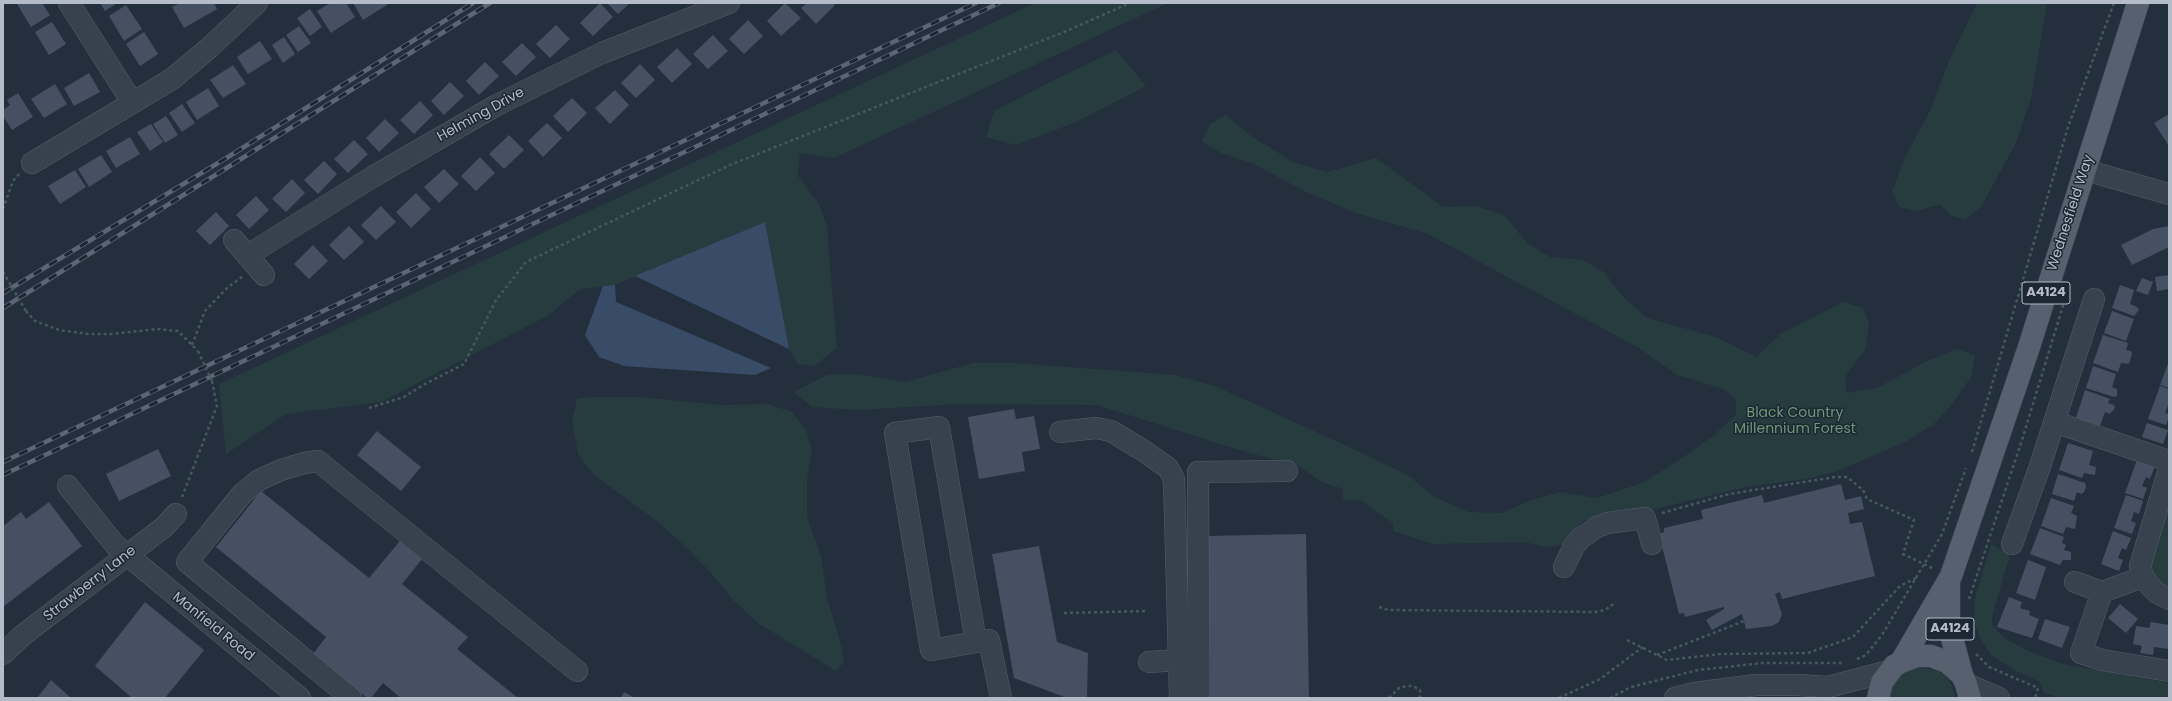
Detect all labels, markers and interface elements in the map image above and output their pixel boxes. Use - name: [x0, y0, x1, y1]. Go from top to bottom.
- street label: Helming Drive: [435, 84, 527, 146]
- street label: Wednesfield Way: [2044, 153, 2098, 273]
- road number: A4124: [2022, 282, 2070, 304]
- park label: Black Country Millennium Forest: [1734, 405, 1856, 438]
- street label: Strawberry Lane: [40, 543, 140, 625]
- street label: Manfield Road: [169, 589, 257, 665]
- road number: A4124: [1926, 618, 1974, 640]

